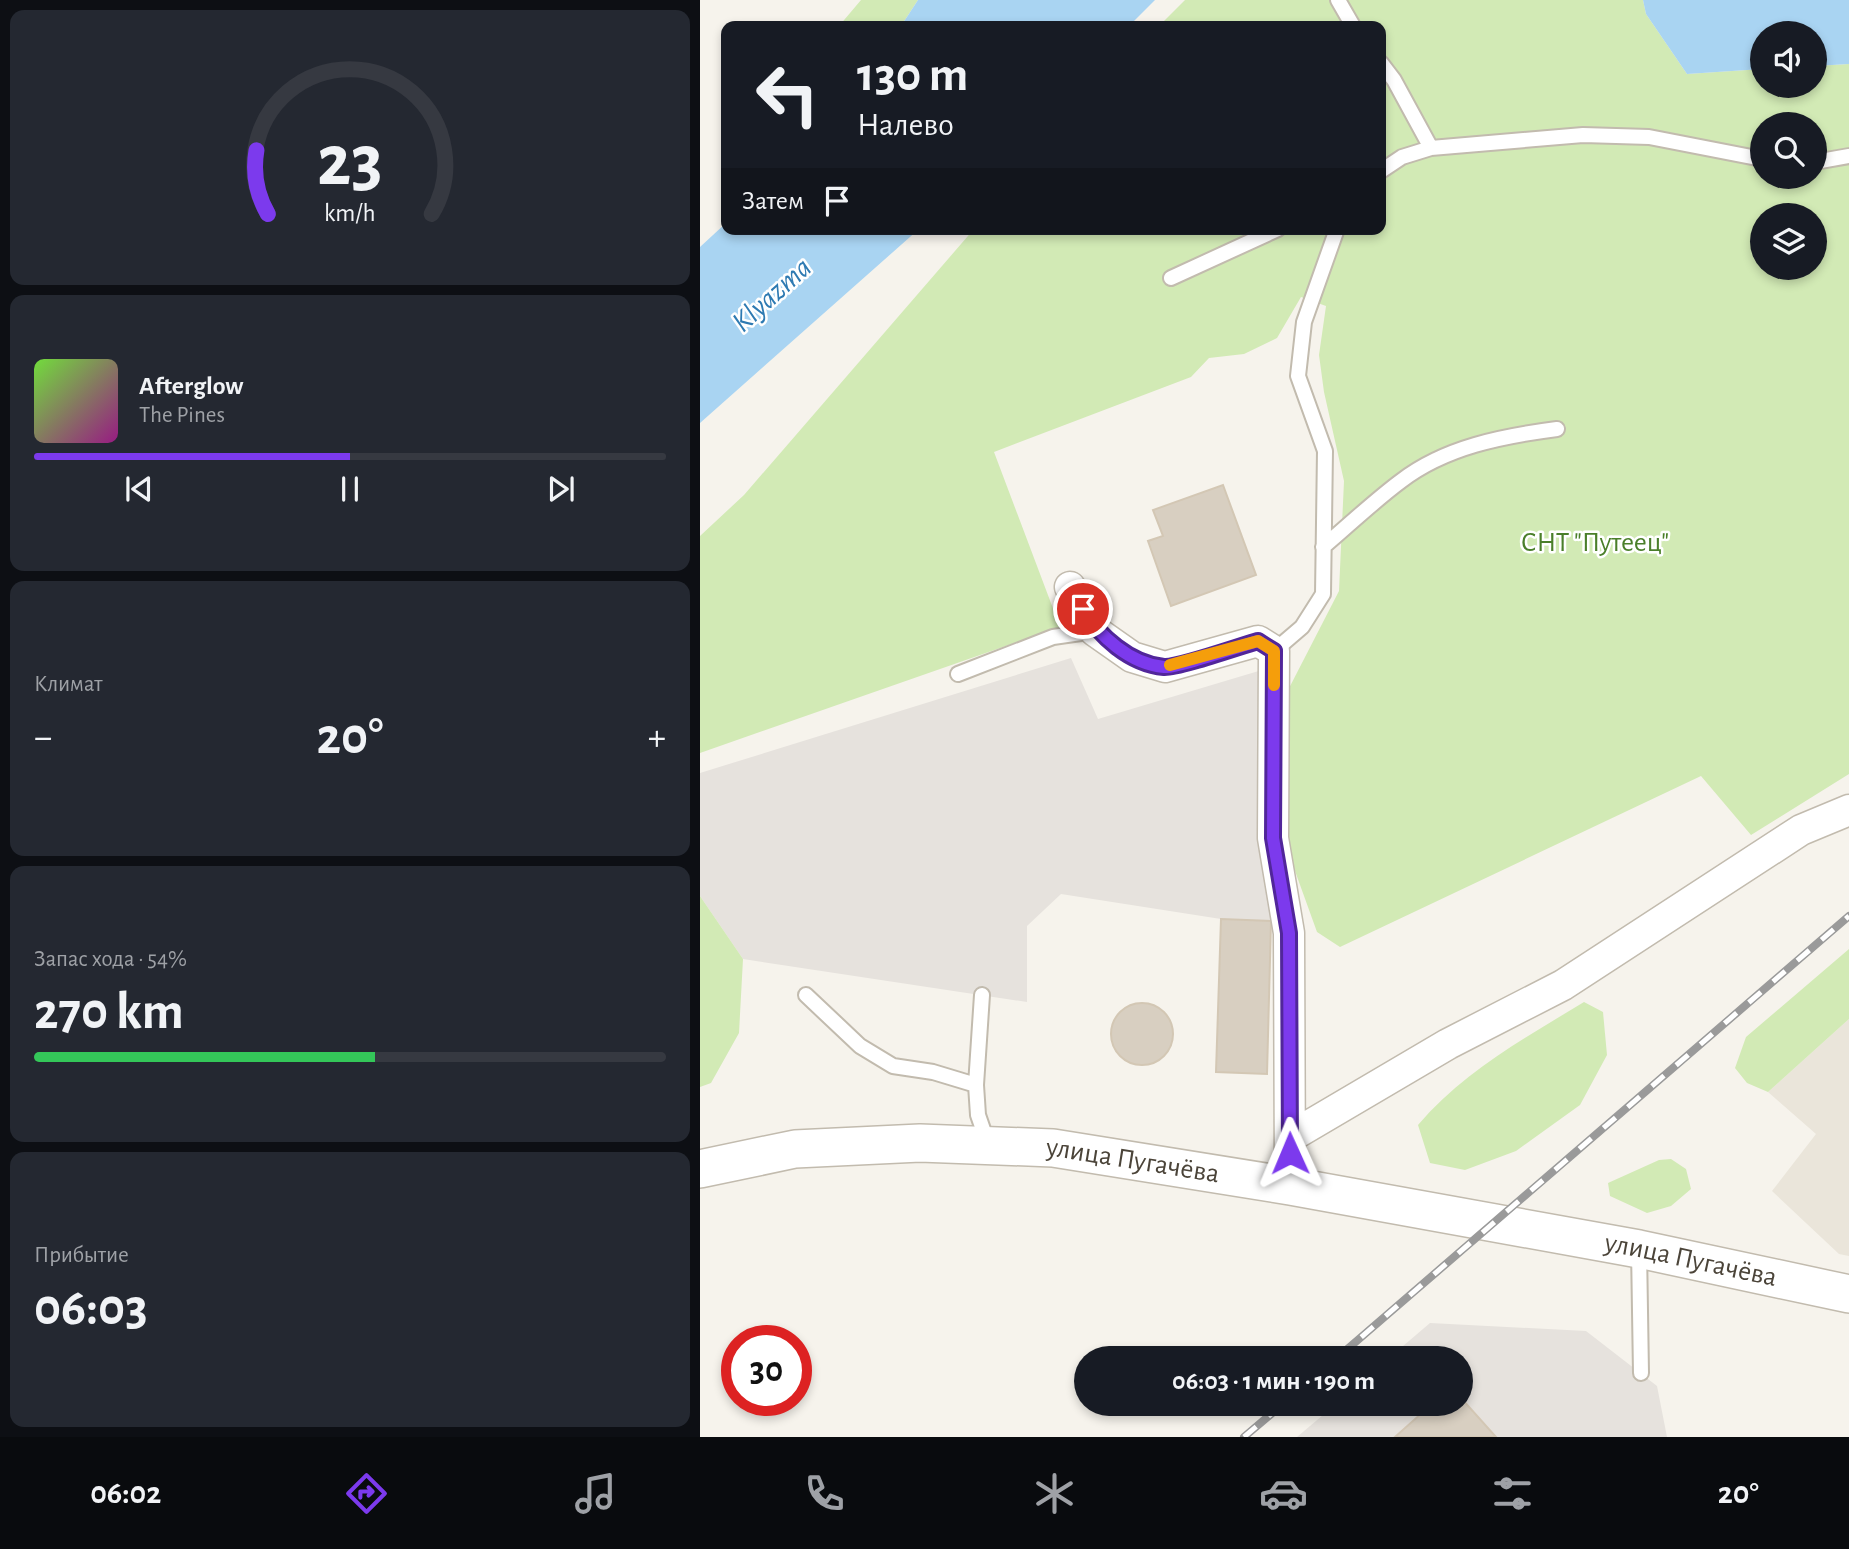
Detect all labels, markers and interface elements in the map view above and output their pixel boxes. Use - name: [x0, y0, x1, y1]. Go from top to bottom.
- map controls: [1750, 21, 1827, 280]
- button: sound: [1750, 21, 1827, 98]
- icon: left: [742, 49, 833, 140]
- text: 130 m: [857, 51, 968, 100]
- text: Налево: [857, 109, 954, 141]
- button: search: [1750, 112, 1827, 189]
- text: 23: [317, 126, 383, 199]
- icon: arrive: [818, 182, 856, 220]
- text: Затем: [742, 188, 804, 214]
- text: km/h: [324, 201, 376, 226]
- button: layers: [1750, 203, 1827, 280]
- water label: Klyazma: [727, 252, 817, 338]
- text: Afterglow: [139, 373, 243, 399]
- text: The Pines: [139, 404, 225, 427]
- icon: previous: [120, 470, 158, 508]
- icon: pause: [331, 470, 369, 508]
- icon: next: [542, 470, 580, 508]
- park label: СНТ "Путеец": [1521, 529, 1669, 557]
- pin: [1053, 579, 1113, 639]
- icon: arrive: [1064, 590, 1102, 628]
- text: Климат: [34, 673, 103, 696]
- text: 20°: [317, 711, 383, 763]
- text: −: [34, 719, 52, 757]
- text: +: [648, 719, 666, 757]
- text: Запас хода · 54%: [34, 948, 187, 971]
- text: 270 km: [34, 986, 184, 1038]
- position arrow: [1253, 1116, 1327, 1190]
- street label: улица Пугачёва: [1045, 1134, 1221, 1188]
- street label: улица Пугачёва: [1602, 1229, 1780, 1292]
- text: Прибытие: [34, 1244, 129, 1267]
- text: 06:03: [34, 1282, 148, 1334]
- speed limit sign: 30: [721, 1325, 812, 1416]
- text: 06:03 · 1 мин · 190 m: [1172, 1368, 1375, 1394]
- icon: directions: [342, 1469, 391, 1518]
- icon: music: [571, 1469, 620, 1518]
- icon: phone: [800, 1469, 849, 1518]
- icon: climate: [1030, 1469, 1079, 1518]
- icon: car: [1259, 1469, 1308, 1518]
- icon: filters: [1488, 1469, 1537, 1518]
- text: 06:02: [90, 1477, 161, 1509]
- text: 20°: [1718, 1477, 1759, 1509]

